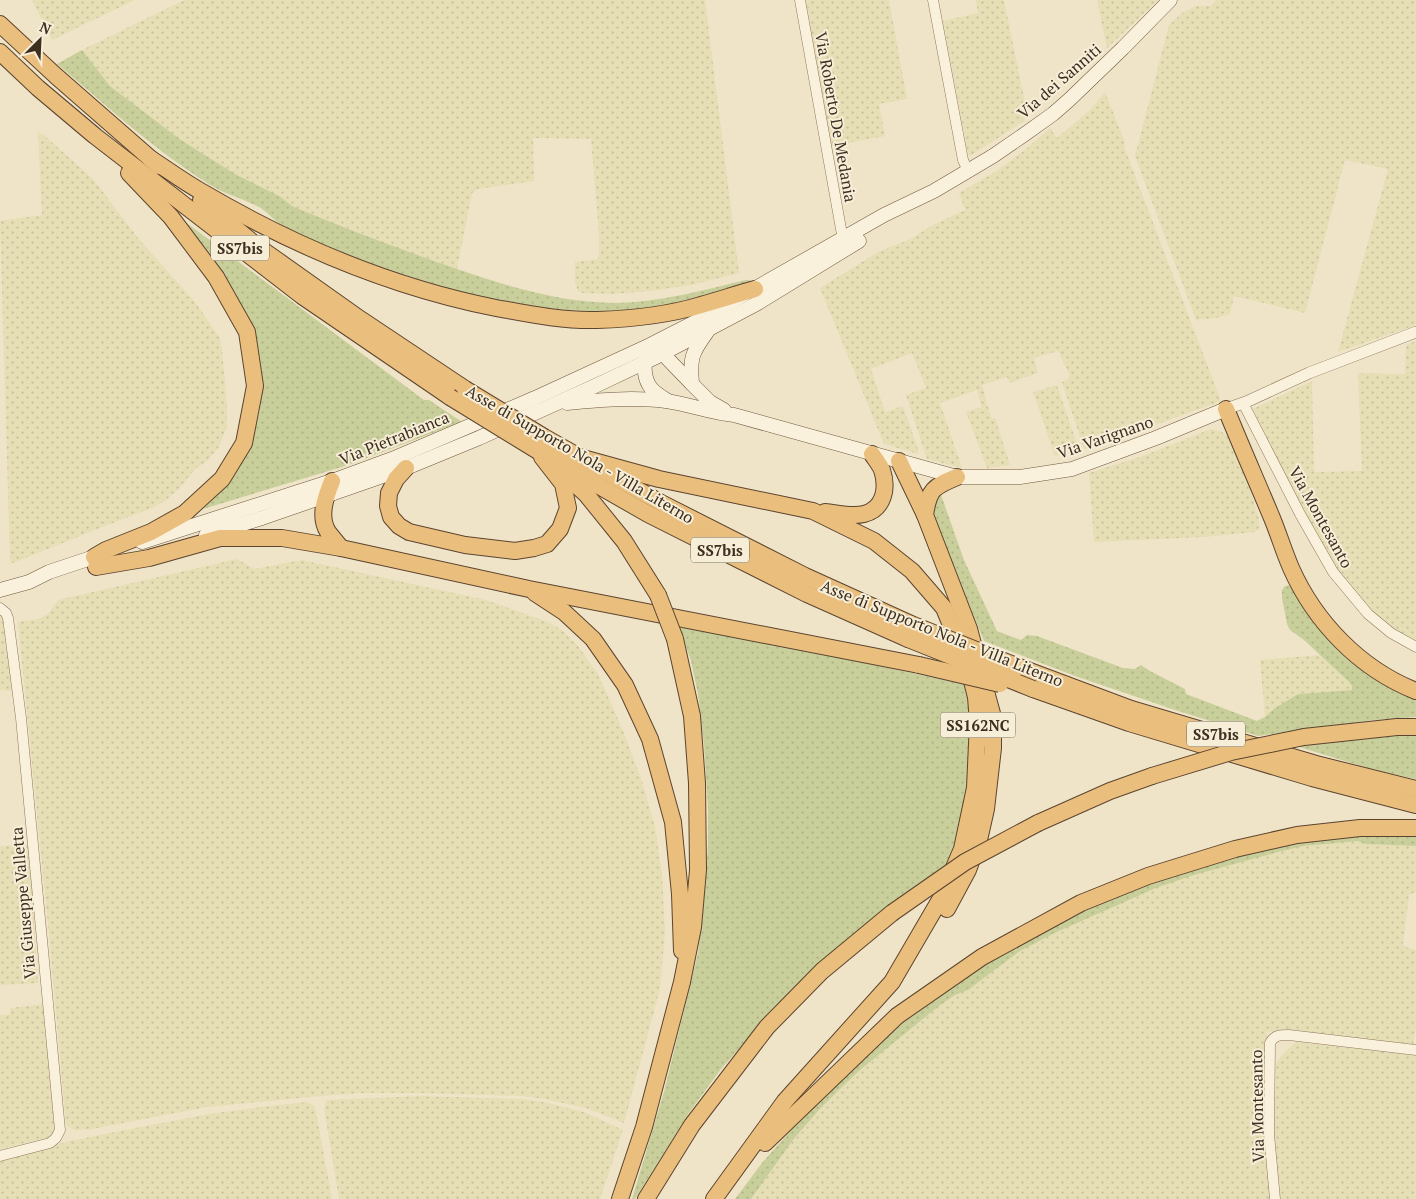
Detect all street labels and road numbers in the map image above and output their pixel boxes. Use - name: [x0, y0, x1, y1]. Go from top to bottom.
- street label: Via Roberto De Medania: [810, 30, 862, 204]
- street label: Via dei Sanniti: [1012, 38, 1106, 124]
- road number: SS7bis: [211, 236, 269, 260]
- street label: Asse di Supporto Nola - Villa Literno: [462, 380, 698, 528]
- street label: Via Pietrabianca: [336, 406, 452, 470]
- street label: Via Varignano: [1054, 410, 1156, 464]
- street label: Via Montesanto: [1284, 462, 1358, 572]
- road number: SS7bis: [691, 538, 749, 562]
- street label: Asse di Supporto Nola - Villa Literno: [818, 574, 1067, 692]
- road number: SS162NC: [940, 712, 1016, 738]
- road number: SS7bis: [1187, 722, 1245, 746]
- street label: Via Giuseppe Valletta: [5, 826, 41, 980]
- street label: Via Montesanto: [1245, 1049, 1269, 1163]

